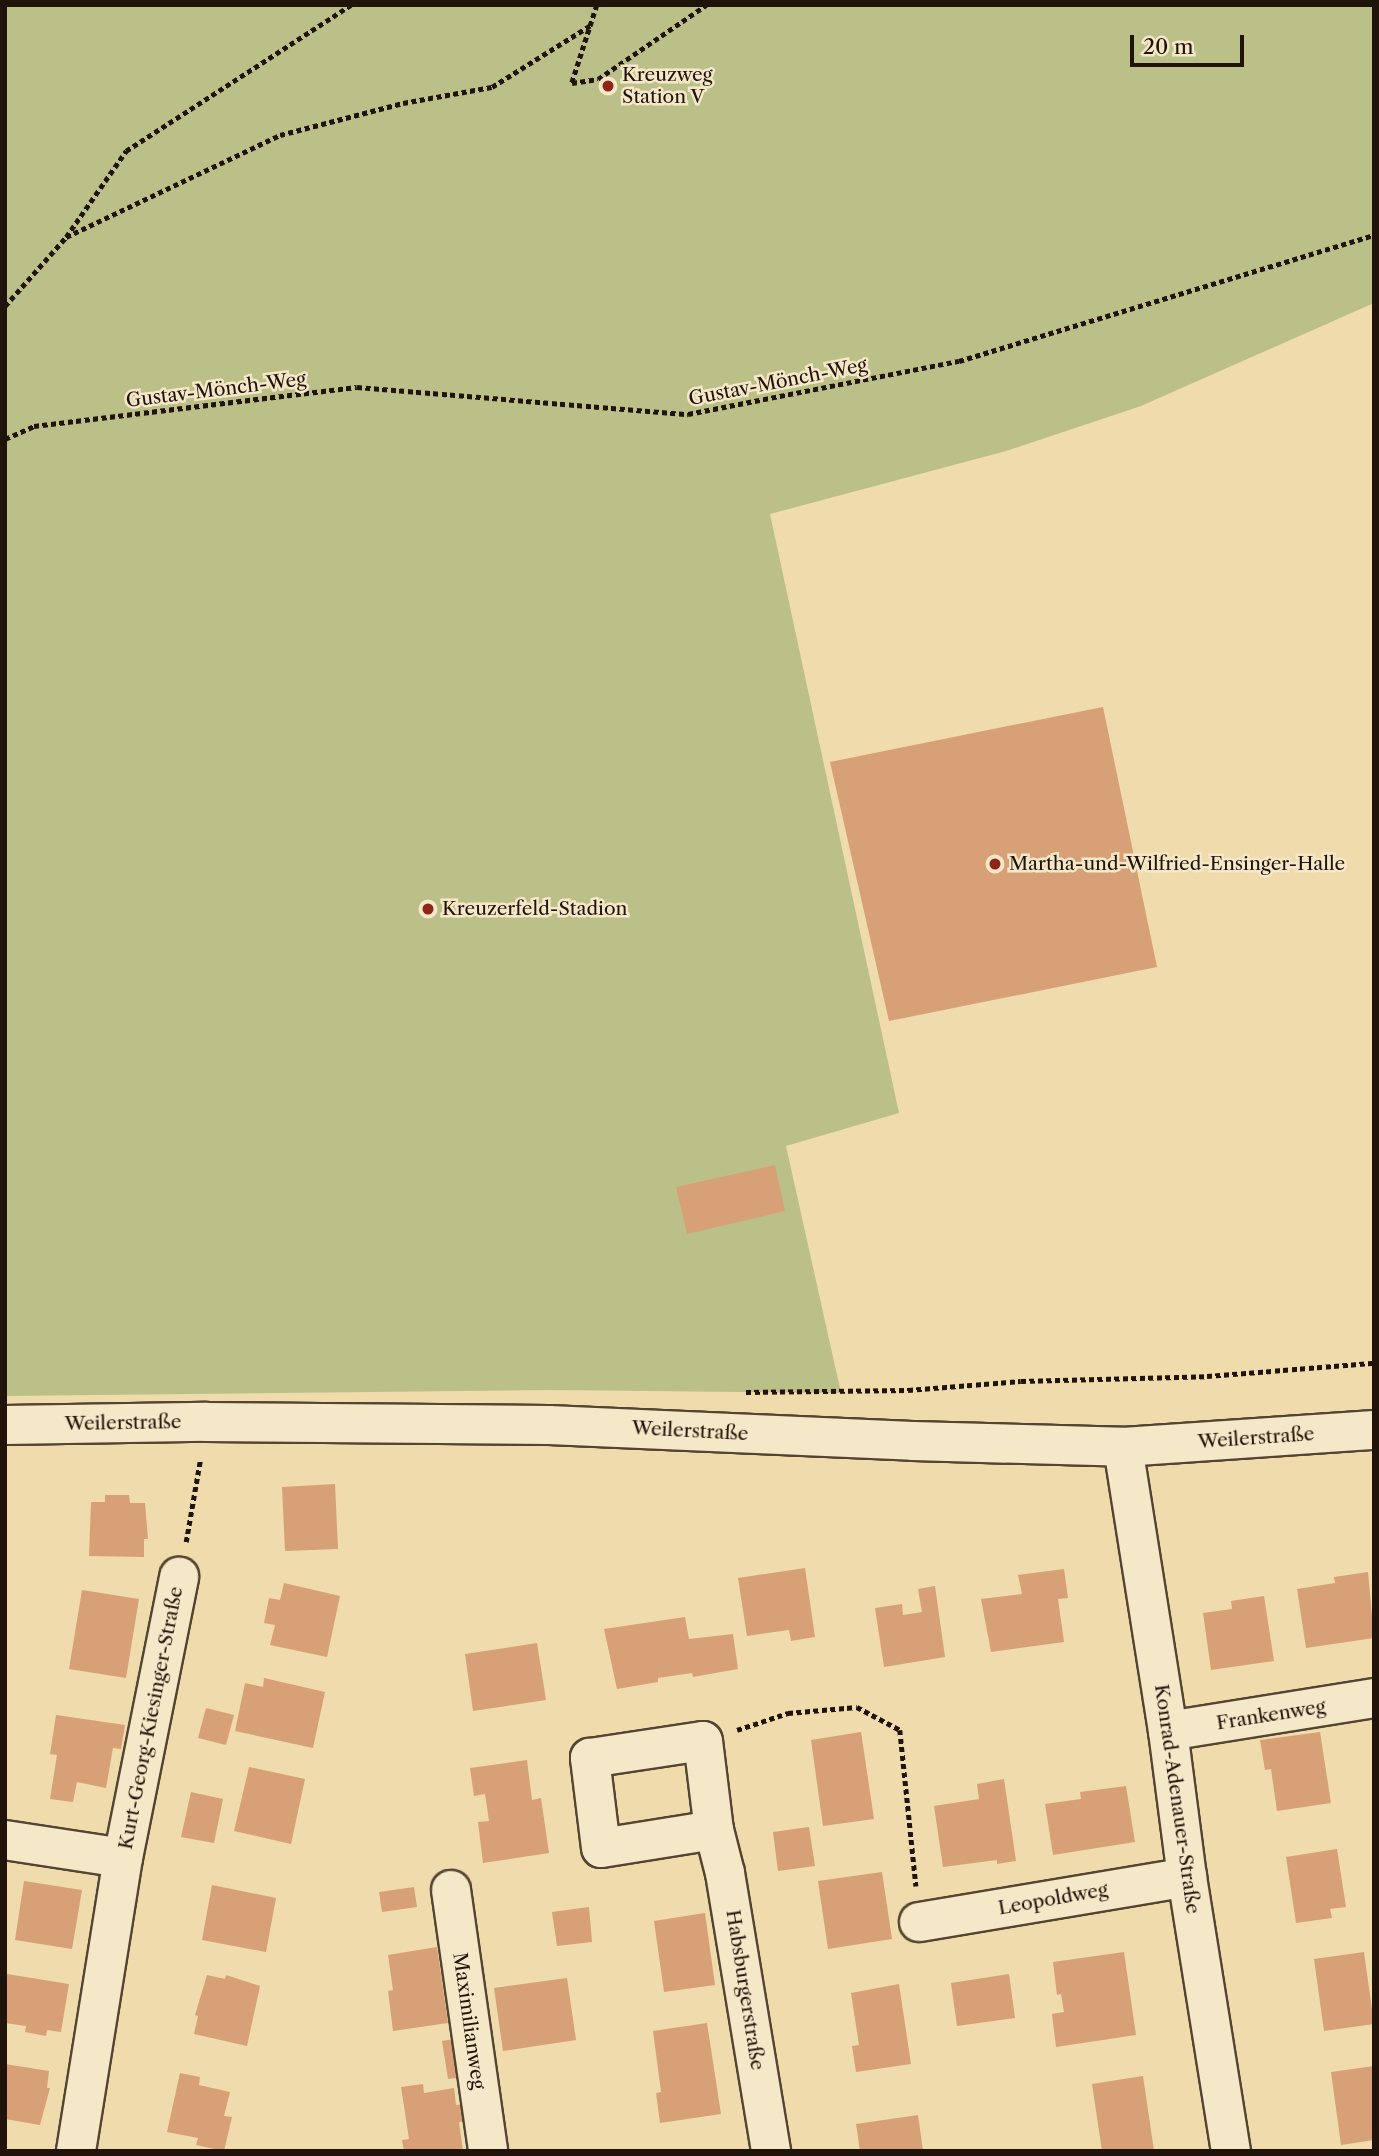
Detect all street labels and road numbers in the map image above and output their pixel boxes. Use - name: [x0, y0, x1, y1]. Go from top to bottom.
- street label: Gustav-Mönch-Weg: [687, 354, 869, 410]
- street label: Gustav-Mönch-Weg: [125, 368, 307, 412]
- street label: Weilerstraße: [65, 1411, 181, 1435]
- street label: Weilerstraße: [631, 1417, 749, 1445]
- street label: Weilerstraße: [1197, 1423, 1315, 1453]
- street label: Kurt-Georg-Kiesinger-Straße: [114, 1585, 188, 1851]
- street label: Konrad-Adenauer-Straße: [1150, 1683, 1204, 1915]
- street label: Frankenweg: [1215, 1695, 1327, 1735]
- street label: Leopoldweg: [996, 1878, 1110, 1920]
- street label: Habsburgerstraße: [721, 1908, 769, 2072]
- street label: Maximilianweg: [448, 1951, 490, 2091]

